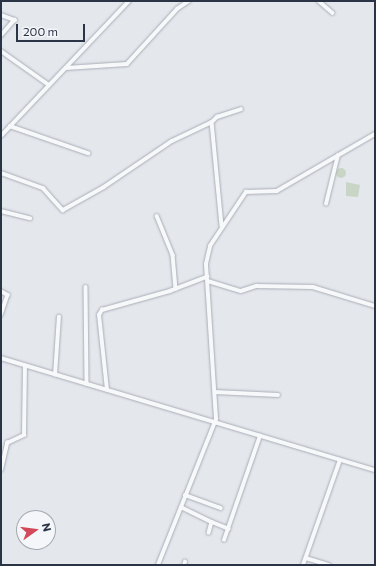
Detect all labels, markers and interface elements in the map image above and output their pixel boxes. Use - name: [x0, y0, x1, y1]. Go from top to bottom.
- scale bar: [18, 16, 87, 42]
- text: 200 m: [23, 24, 58, 38]
- north arrow: [16, 510, 56, 550]
- text: N: [40, 522, 54, 533]

